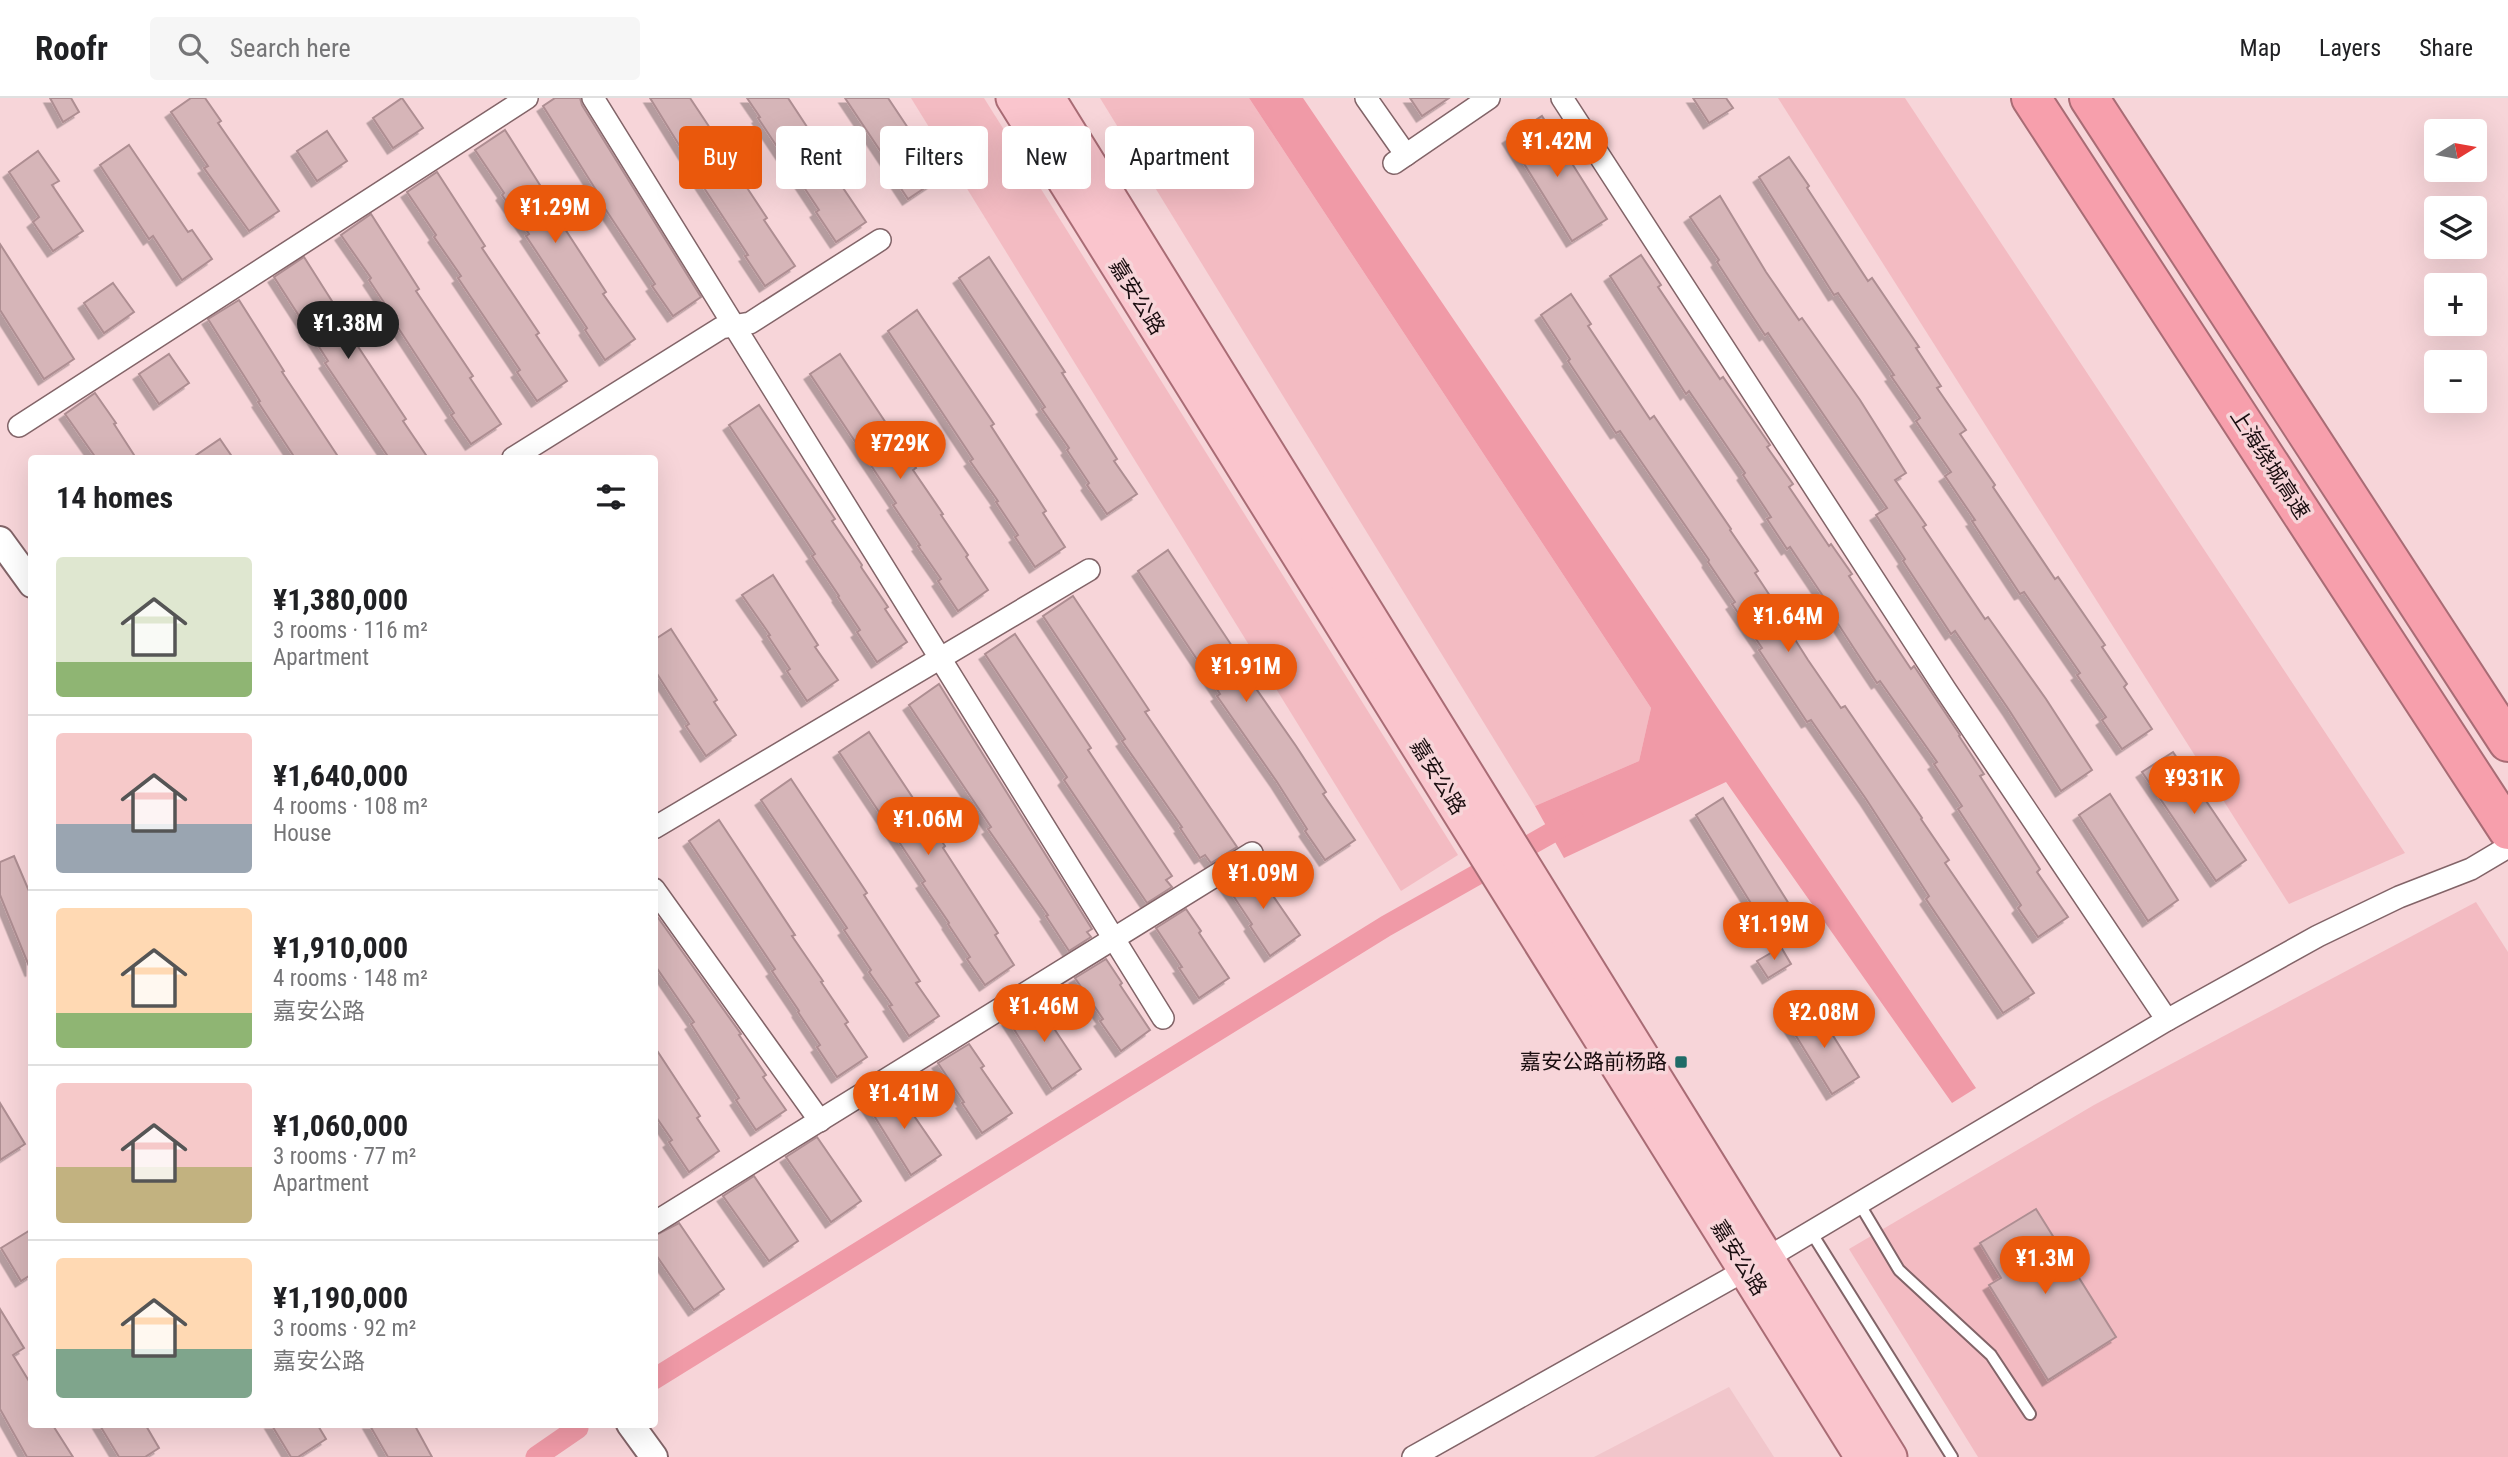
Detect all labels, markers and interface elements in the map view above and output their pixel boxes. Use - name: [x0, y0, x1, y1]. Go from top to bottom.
- search box: [150, 17, 640, 80]
- text: Roofr: [35, 29, 108, 68]
- icon: search: [174, 29, 212, 67]
- text: Search here: [230, 33, 351, 63]
- text: Map: [2240, 34, 2281, 62]
- text: Layers: [2319, 34, 2381, 62]
- text: Share: [2419, 34, 2473, 62]
- north arrow: [2424, 119, 2487, 182]
- map controls: [2424, 119, 2487, 413]
- pin: ¥1.42M: [1500, 120, 1614, 179]
- chip: Buy: [679, 126, 762, 189]
- chip: Rent: [776, 126, 866, 189]
- chip: Filters: [880, 126, 988, 189]
- chip: New: [1002, 126, 1091, 189]
- chip: Apartment: [1105, 126, 1254, 189]
- text: ¥1.42M: [1522, 128, 1592, 155]
- pin: ¥1.29M: [498, 186, 612, 245]
- text: ¥1.29M: [520, 194, 590, 221]
- button: layers: [2424, 196, 2487, 259]
- street label: 嘉安公路: [1105, 255, 1169, 339]
- button: +: [2424, 273, 2487, 336]
- pin: ¥1.38M: [291, 302, 405, 361]
- text: ¥1.38M: [313, 310, 383, 337]
- button: −: [2424, 350, 2487, 413]
- street label: 上海绕城高速: [2226, 405, 2314, 523]
- pin: ¥729K: [851, 422, 949, 481]
- text: ¥729K: [871, 430, 929, 457]
- icon: filters: [592, 478, 630, 516]
- text: 14 homes: [56, 480, 173, 515]
- text: ¥1,380,000: [273, 582, 408, 617]
- icon: home: [112, 585, 196, 669]
- pin: ¥1.64M: [1731, 594, 1845, 654]
- text: ¥1.64M: [1753, 603, 1823, 630]
- text: 3 rooms · 116 m²: [273, 617, 428, 644]
- text: Apartment: [273, 644, 369, 671]
- pin: ¥1.91M: [1189, 644, 1303, 704]
- text: ¥1.91M: [1211, 653, 1281, 680]
- street label: 嘉安公路: [1406, 735, 1470, 819]
- pin: ¥931K: [2145, 756, 2243, 816]
- text: ¥1,640,000: [273, 758, 408, 793]
- icon: home: [112, 761, 196, 845]
- text: ¥931K: [2165, 765, 2223, 792]
- text: 4 rooms · 108 m²: [273, 793, 428, 820]
- pin: ¥1.06M: [871, 798, 985, 857]
- text: ¥1.06M: [893, 806, 963, 833]
- text: House: [273, 820, 331, 847]
- pin: ¥1.09M: [1206, 852, 1320, 911]
- text: ¥1.09M: [1228, 860, 1298, 887]
- pin: ¥1.19M: [1717, 902, 1831, 962]
- text: ¥1.19M: [1739, 911, 1809, 938]
- text: ¥1,910,000: [273, 930, 408, 965]
- icon: home: [112, 936, 196, 1020]
- text: 4 rooms · 148 m²: [273, 965, 428, 992]
- pin: ¥1.46M: [987, 984, 1101, 1044]
- pin: ¥2.08M: [1767, 990, 1881, 1050]
- text: ¥1.46M: [1009, 993, 1079, 1020]
- text: 嘉安公路: [273, 998, 365, 1025]
- text: ¥2.08M: [1789, 999, 1859, 1026]
- place label: 嘉安公路前杨路: [1520, 1050, 1667, 1074]
- marker: 嘉安公路前杨路: [1673, 1054, 1689, 1070]
- pin: ¥1.41M: [847, 1072, 961, 1131]
- text: ¥1.41M: [869, 1080, 939, 1107]
- text: ¥1,060,000: [273, 1108, 408, 1143]
- icon: home: [112, 1111, 196, 1195]
- text: 3 rooms · 77 m²: [273, 1143, 416, 1170]
- text: Apartment: [273, 1170, 369, 1197]
- street label: 嘉安公路: [1707, 1216, 1771, 1300]
- pin: ¥1.3M: [1996, 1236, 2094, 1296]
- text: ¥1.3M: [2016, 1245, 2074, 1272]
- text: ¥1,190,000: [273, 1280, 408, 1315]
- icon: home: [112, 1286, 196, 1370]
- text: 3 rooms · 92 m²: [273, 1315, 416, 1342]
- text: 嘉安公路: [273, 1348, 365, 1375]

